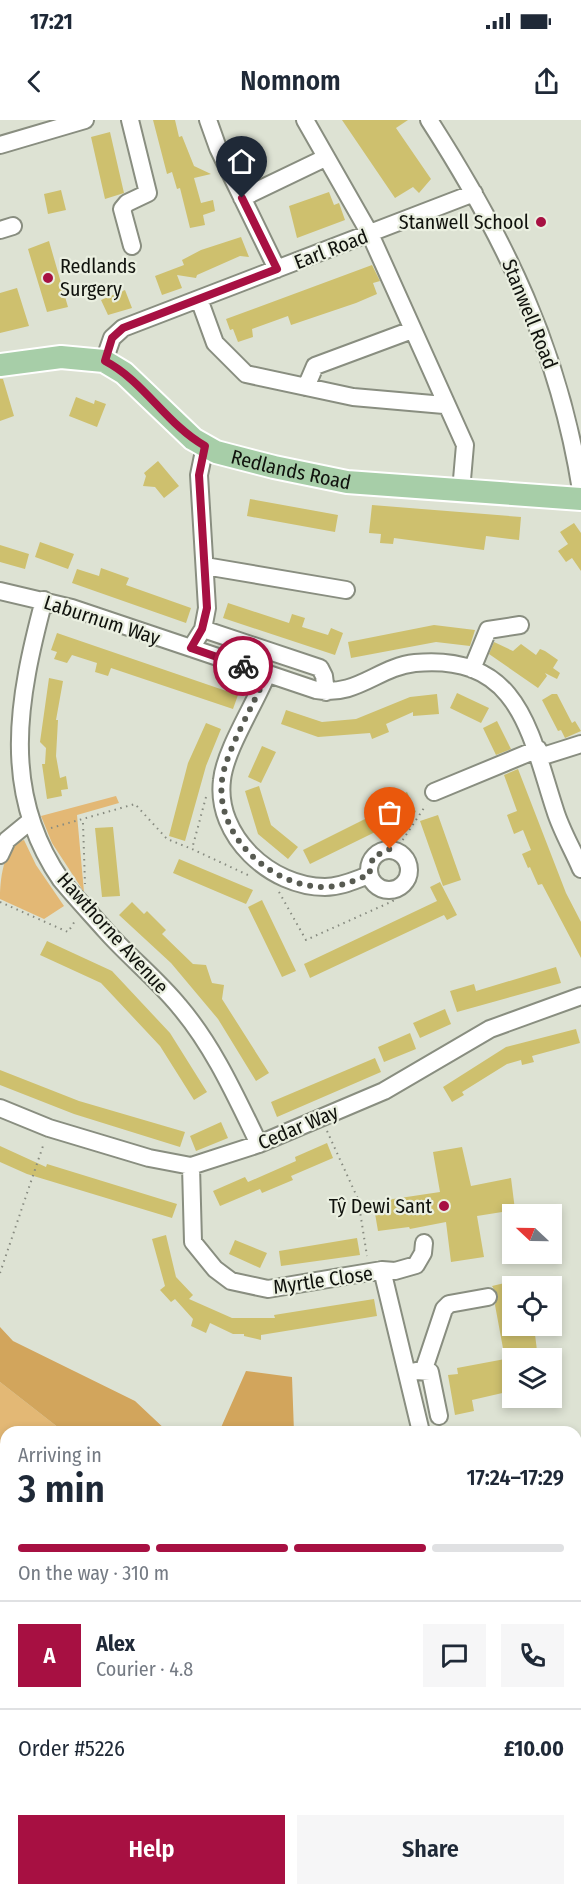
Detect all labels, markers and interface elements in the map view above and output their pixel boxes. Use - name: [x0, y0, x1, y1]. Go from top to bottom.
- text: 17:21: [30, 8, 73, 35]
- icon: back: [18, 65, 51, 98]
- text: Nomnom: [240, 65, 341, 97]
- icon: share: [530, 65, 563, 98]
- pin: [216, 136, 267, 198]
- icon: home: [225, 145, 258, 178]
- place label: Stanwell School: [399, 210, 529, 234]
- marker: Stanwell School: [534, 215, 548, 229]
- street label: Earl Road: [291, 224, 371, 274]
- place label: Redlands Surgery: [60, 254, 136, 301]
- street label: Stanwell Road: [497, 256, 563, 372]
- marker: Redlands Surgery: [41, 271, 55, 285]
- street label: Redlands Road: [228, 444, 353, 495]
- street label: Laburnum Way: [41, 590, 163, 650]
- courier: [213, 636, 273, 696]
- icon: bike: [227, 650, 260, 683]
- pin: [364, 787, 415, 849]
- icon: bag: [373, 796, 406, 829]
- street label: Hawthorne Avenue: [52, 867, 174, 999]
- street label: Cedar Way: [254, 1099, 342, 1155]
- place label: Tŷ Dewi Sant: [329, 1194, 432, 1218]
- marker: Tŷ Dewi Sant: [437, 1199, 451, 1213]
- north arrow: [502, 1204, 562, 1264]
- map controls: [502, 1204, 562, 1408]
- street label: Myrtle Close: [272, 1261, 374, 1299]
- button: locate: [502, 1276, 562, 1336]
- button: layers: [502, 1348, 562, 1408]
- text: Arriving in: [18, 1443, 102, 1467]
- text: 17:24–17:29: [466, 1464, 564, 1491]
- text: 3 min: [18, 1466, 105, 1512]
- text: On the way · 310 m: [18, 1561, 169, 1585]
- button: chat: [423, 1624, 486, 1687]
- button: phone: [501, 1624, 564, 1687]
- text: Alex: [96, 1630, 135, 1657]
- text: A: [44, 1642, 55, 1669]
- text: Courier · 4.8: [96, 1657, 193, 1681]
- text: Order #5226: [18, 1735, 125, 1762]
- text: £10.00: [504, 1735, 564, 1762]
- button: Help: [18, 1815, 285, 1884]
- button: Share: [297, 1815, 564, 1884]

